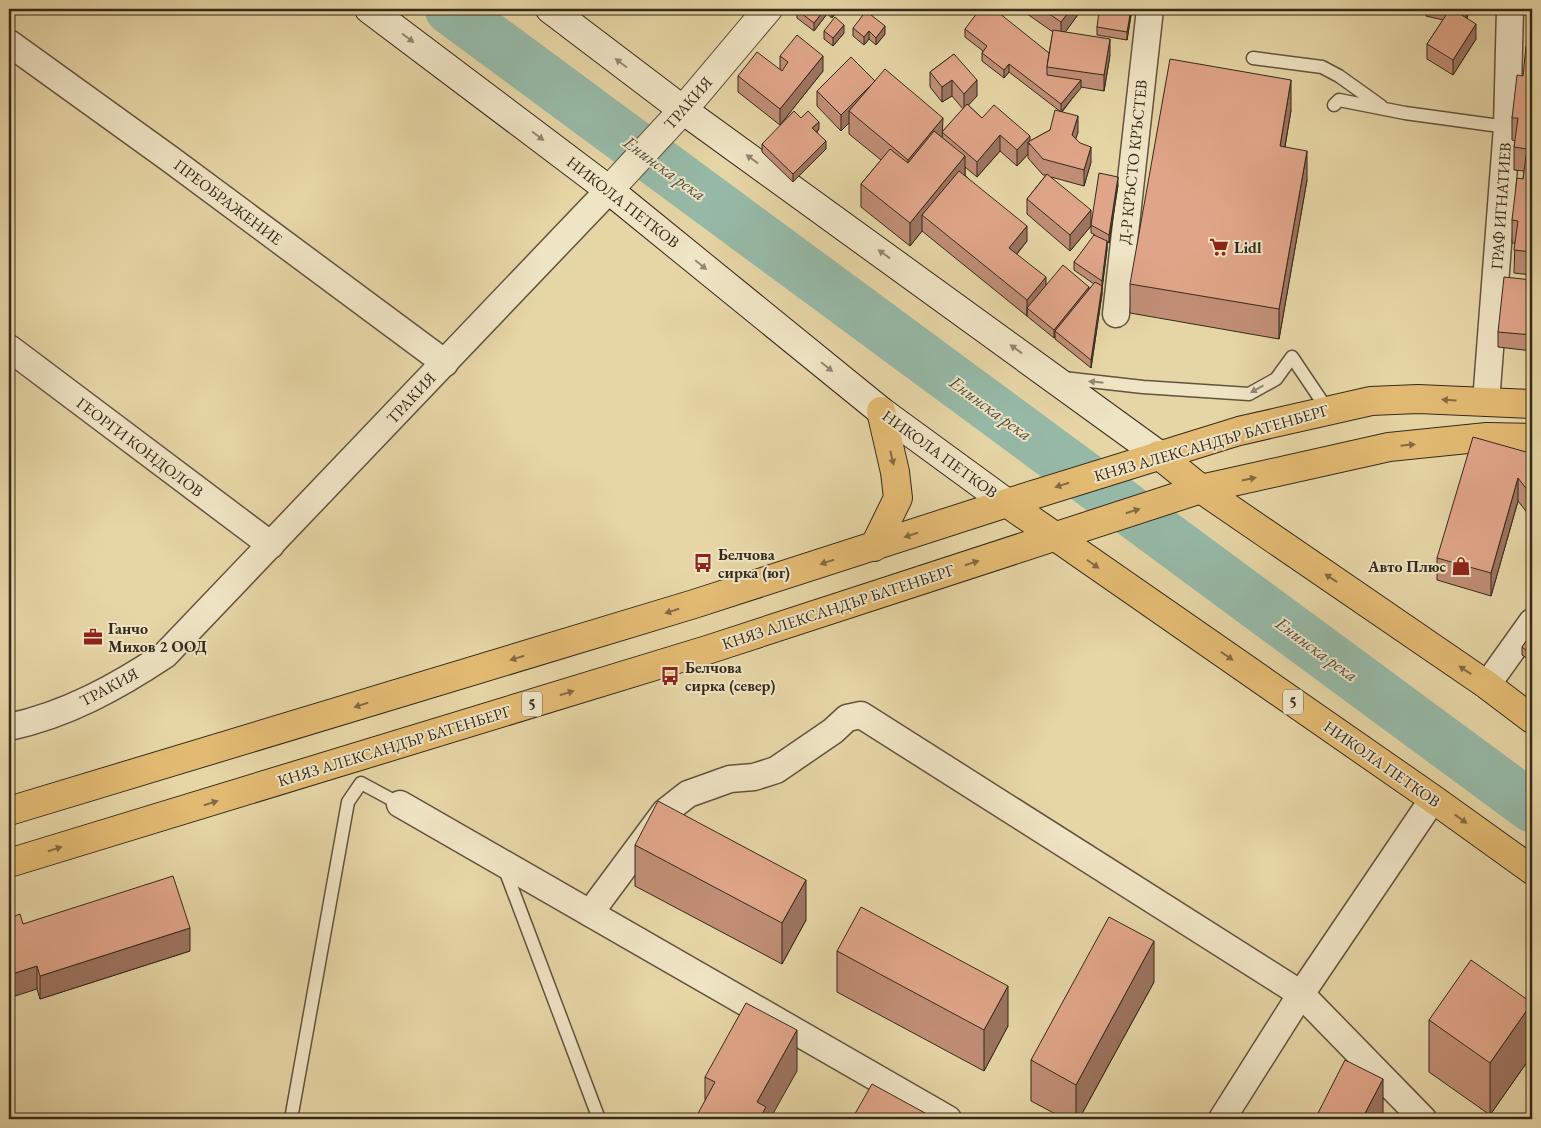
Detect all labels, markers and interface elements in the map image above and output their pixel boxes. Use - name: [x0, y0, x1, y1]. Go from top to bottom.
- one-way arrow: [401, 33, 415, 43]
- one-way arrow: [614, 58, 628, 68]
- street label: ТРАКИЯ: [659, 72, 717, 134]
- street label: Д-Р КРЪСТО КРЪСТЕВ: [1114, 79, 1152, 245]
- water label: Енинска река: [618, 130, 711, 206]
- one-way arrow: [531, 131, 545, 141]
- street label: ГРАФ ИГНАТИЕВ: [1486, 142, 1516, 270]
- street label: НИКОЛА ПЕТКОВ: [562, 151, 684, 253]
- street label: ПРЕОБРАЖЕНИЕ: [169, 154, 287, 250]
- one-way arrow: [745, 154, 759, 164]
- supermarket icon: Lidl: [1208, 236, 1230, 258]
- place label: Lidl: [1234, 237, 1262, 258]
- one-way arrow: [877, 249, 891, 259]
- one-way arrow: [694, 259, 707, 270]
- one-way arrow: [1009, 344, 1023, 354]
- one-way arrow: [821, 362, 834, 373]
- street label: ТРАКИЯ: [382, 367, 440, 428]
- water label: Енинска река: [944, 370, 1037, 446]
- one-way arrow: [1088, 378, 1104, 386]
- one-way arrow: [1250, 385, 1263, 394]
- street label: ГЕОРГИ КОНДОЛОВ: [72, 392, 208, 502]
- one-way arrow: [1440, 396, 1456, 404]
- street label: КНЯЗ АЛЕКСАНДЪР БАТЕНБЕРГ: [1092, 399, 1331, 487]
- street label: НИКОЛА ПЕТКОВ: [878, 405, 1002, 503]
- one-way arrow: [1400, 441, 1416, 449]
- one-way arrow: [888, 451, 896, 466]
- one-way arrow: [1241, 475, 1256, 483]
- one-way arrow: [1055, 482, 1070, 490]
- one-way arrow: [1125, 507, 1140, 515]
- one-way arrow: [903, 531, 918, 539]
- place label: Белчова сирка (юг): [718, 544, 790, 583]
- bus stop icon: Белчова сирка (юг): [692, 552, 714, 574]
- shop icon: Авто Плюс: [1450, 555, 1472, 577]
- place label: Авто Плюс: [1367, 556, 1446, 577]
- one-way arrow: [820, 558, 835, 566]
- street label: КНЯЗ АЛЕКСАНДЪР БАТЕНБЕРГ: [719, 559, 957, 654]
- one-way arrow: [964, 559, 979, 566]
- one-way arrow: [1086, 559, 1100, 569]
- one-way arrow: [1324, 573, 1337, 583]
- one-way arrow: [665, 607, 680, 615]
- water label: Енинска река: [1270, 611, 1363, 687]
- place label: Ганчо Михов 2 ООД: [108, 618, 207, 657]
- office icon: Ганчо Михов 2 ООД: [82, 626, 104, 648]
- one-way arrow: [1220, 651, 1234, 661]
- one-way arrow: [509, 654, 524, 662]
- place label: Белчова сирка (север): [685, 657, 775, 696]
- street label: ТРАКИЯ: [76, 663, 142, 711]
- bus stop icon: Белчова сирка (север): [659, 665, 681, 687]
- one-way arrow: [1458, 665, 1472, 675]
- one-way arrow: [560, 689, 575, 697]
- road number: 5: [1283, 690, 1303, 714]
- road number: 5: [522, 692, 542, 716]
- street label: КНЯЗ АЛЕКСАНДЪР БАТЕНБЕРГ: [275, 700, 514, 791]
- one-way arrow: [354, 701, 369, 709]
- street label: НИКОЛА ПЕТКОВ: [1320, 716, 1444, 812]
- one-way arrow: [204, 798, 219, 806]
- one-way arrow: [1454, 814, 1468, 824]
- one-way arrow: [48, 845, 63, 853]

